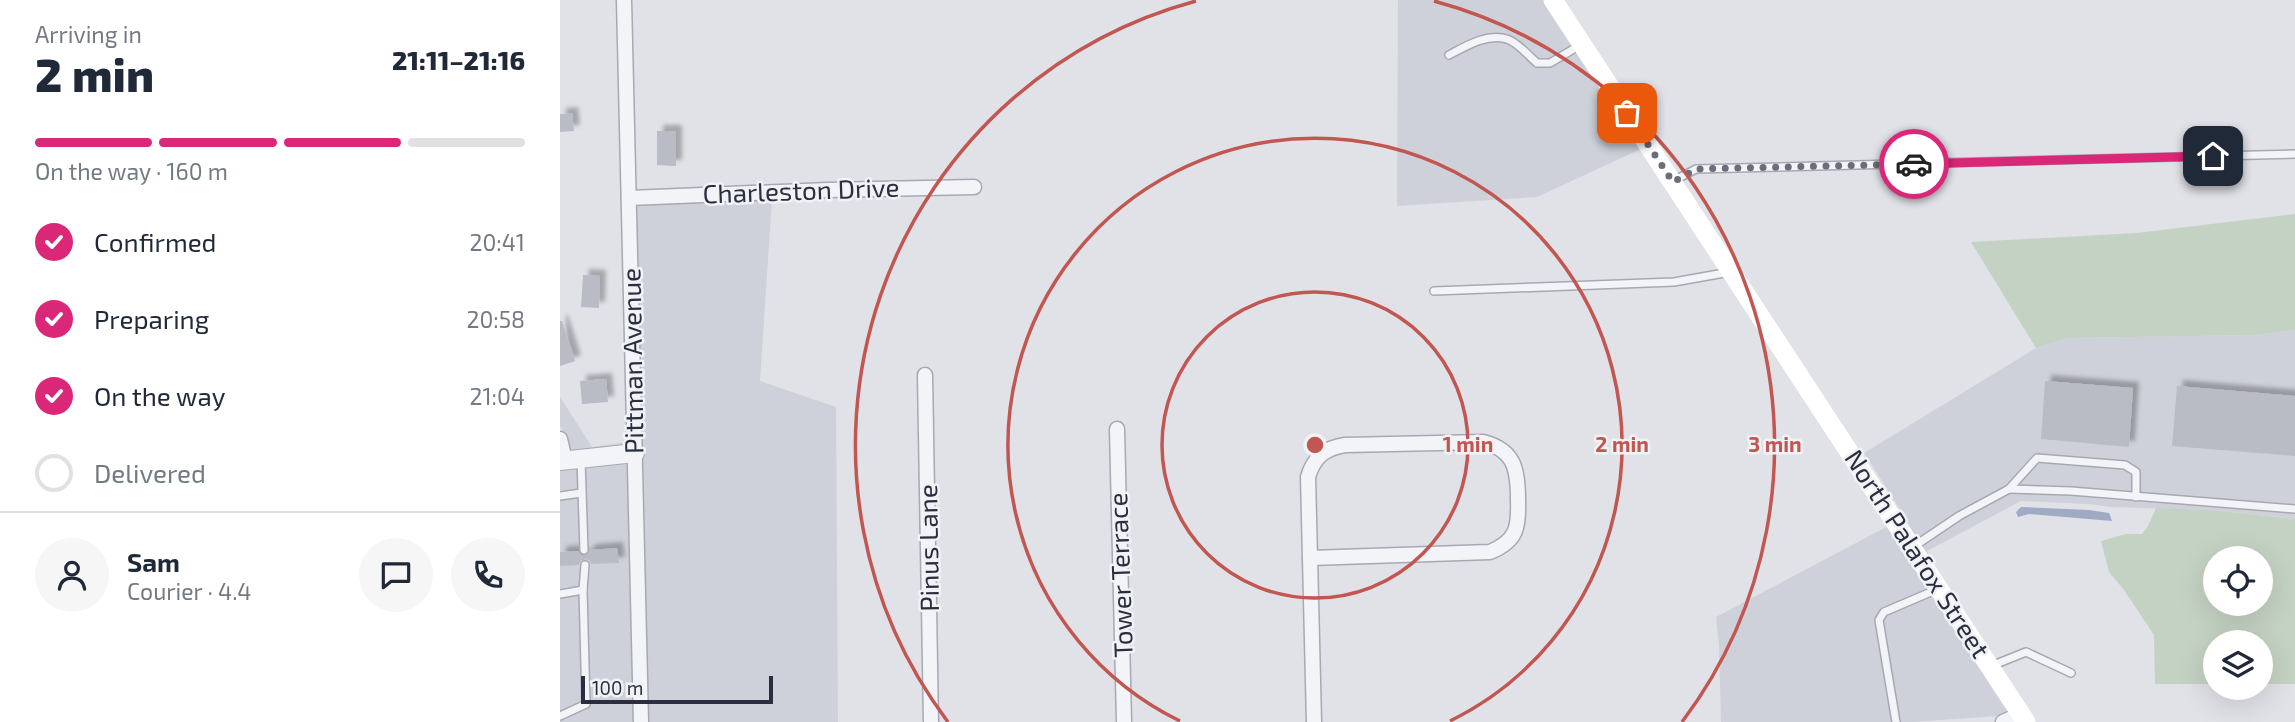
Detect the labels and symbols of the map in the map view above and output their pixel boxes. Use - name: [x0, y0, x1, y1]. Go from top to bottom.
- pin: [1597, 83, 1657, 143]
- pin: [2183, 126, 2243, 186]
- courier: [1879, 129, 1949, 199]
- street label: Charleston Drive: [702, 171, 900, 208]
- street label: Pittman Avenue: [614, 268, 649, 454]
- text: 1 min: [1443, 431, 1493, 456]
- text: 2 min: [1595, 431, 1649, 456]
- text: 3 min: [1748, 431, 1802, 456]
- centre of rings: [1303, 433, 1327, 457]
- street label: North Palafox Street: [1839, 443, 1997, 663]
- street label: Pinus Lane: [911, 484, 944, 612]
- street label: Tower Terrace: [1101, 492, 1138, 658]
- scale bar: [581, 673, 774, 705]

